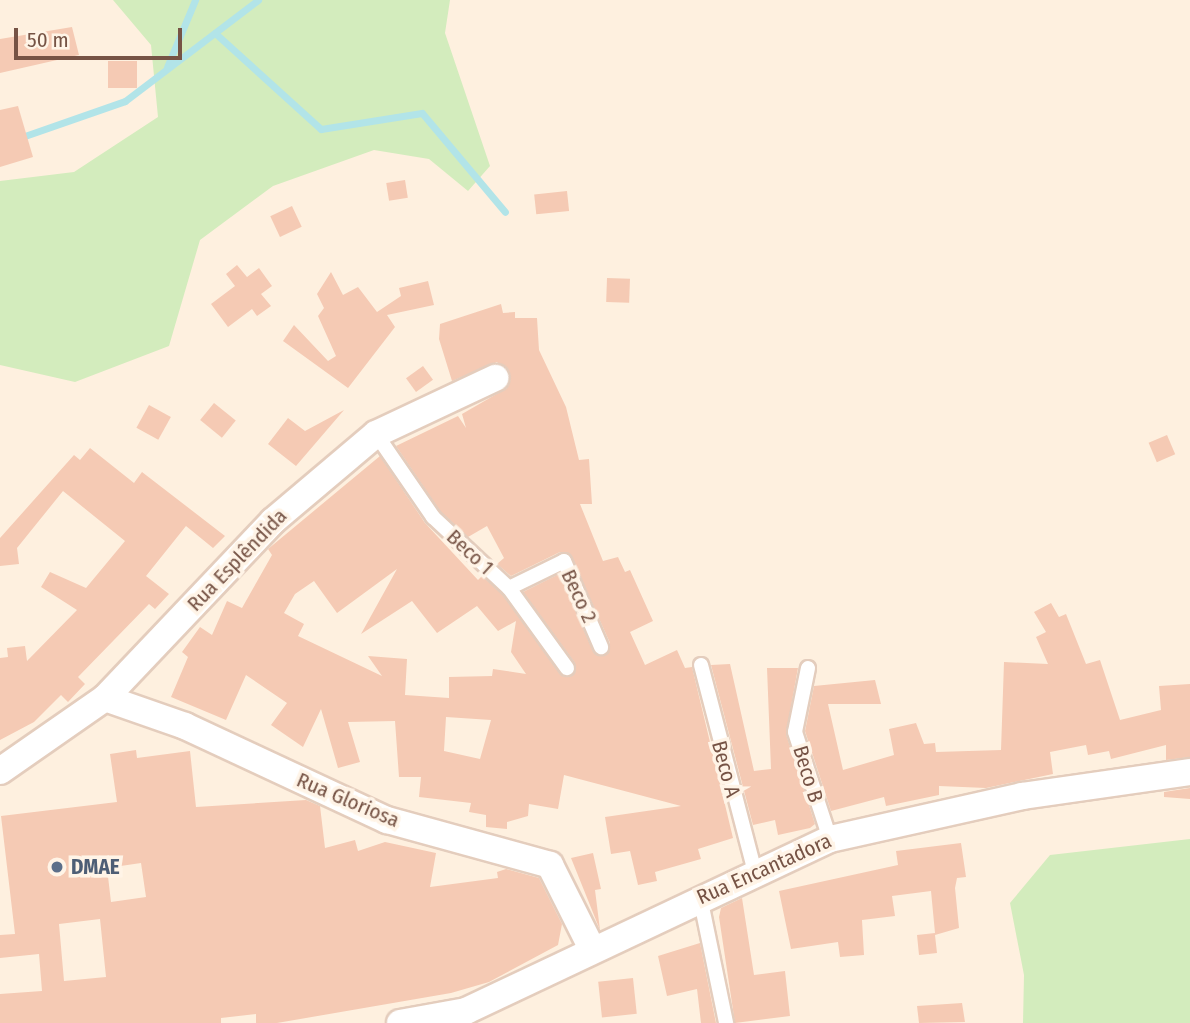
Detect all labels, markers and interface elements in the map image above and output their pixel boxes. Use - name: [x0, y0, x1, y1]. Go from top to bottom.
- scale bar: [18, 14, 186, 58]
- text: 50 m: [27, 27, 69, 53]
- street label: Rua Esplêndida: [182, 504, 292, 616]
- street label: Beco 1: [441, 524, 499, 580]
- street label: Beco 2: [556, 565, 602, 627]
- street label: Beco A: [706, 738, 746, 800]
- street label: Beco B: [787, 743, 829, 805]
- street label: Rua Gloriosa: [293, 767, 403, 833]
- street label: Rua Encantadora: [693, 828, 835, 910]
- place label: DMAE: [71, 854, 120, 880]
- marker: DMAE: [49, 859, 65, 875]

